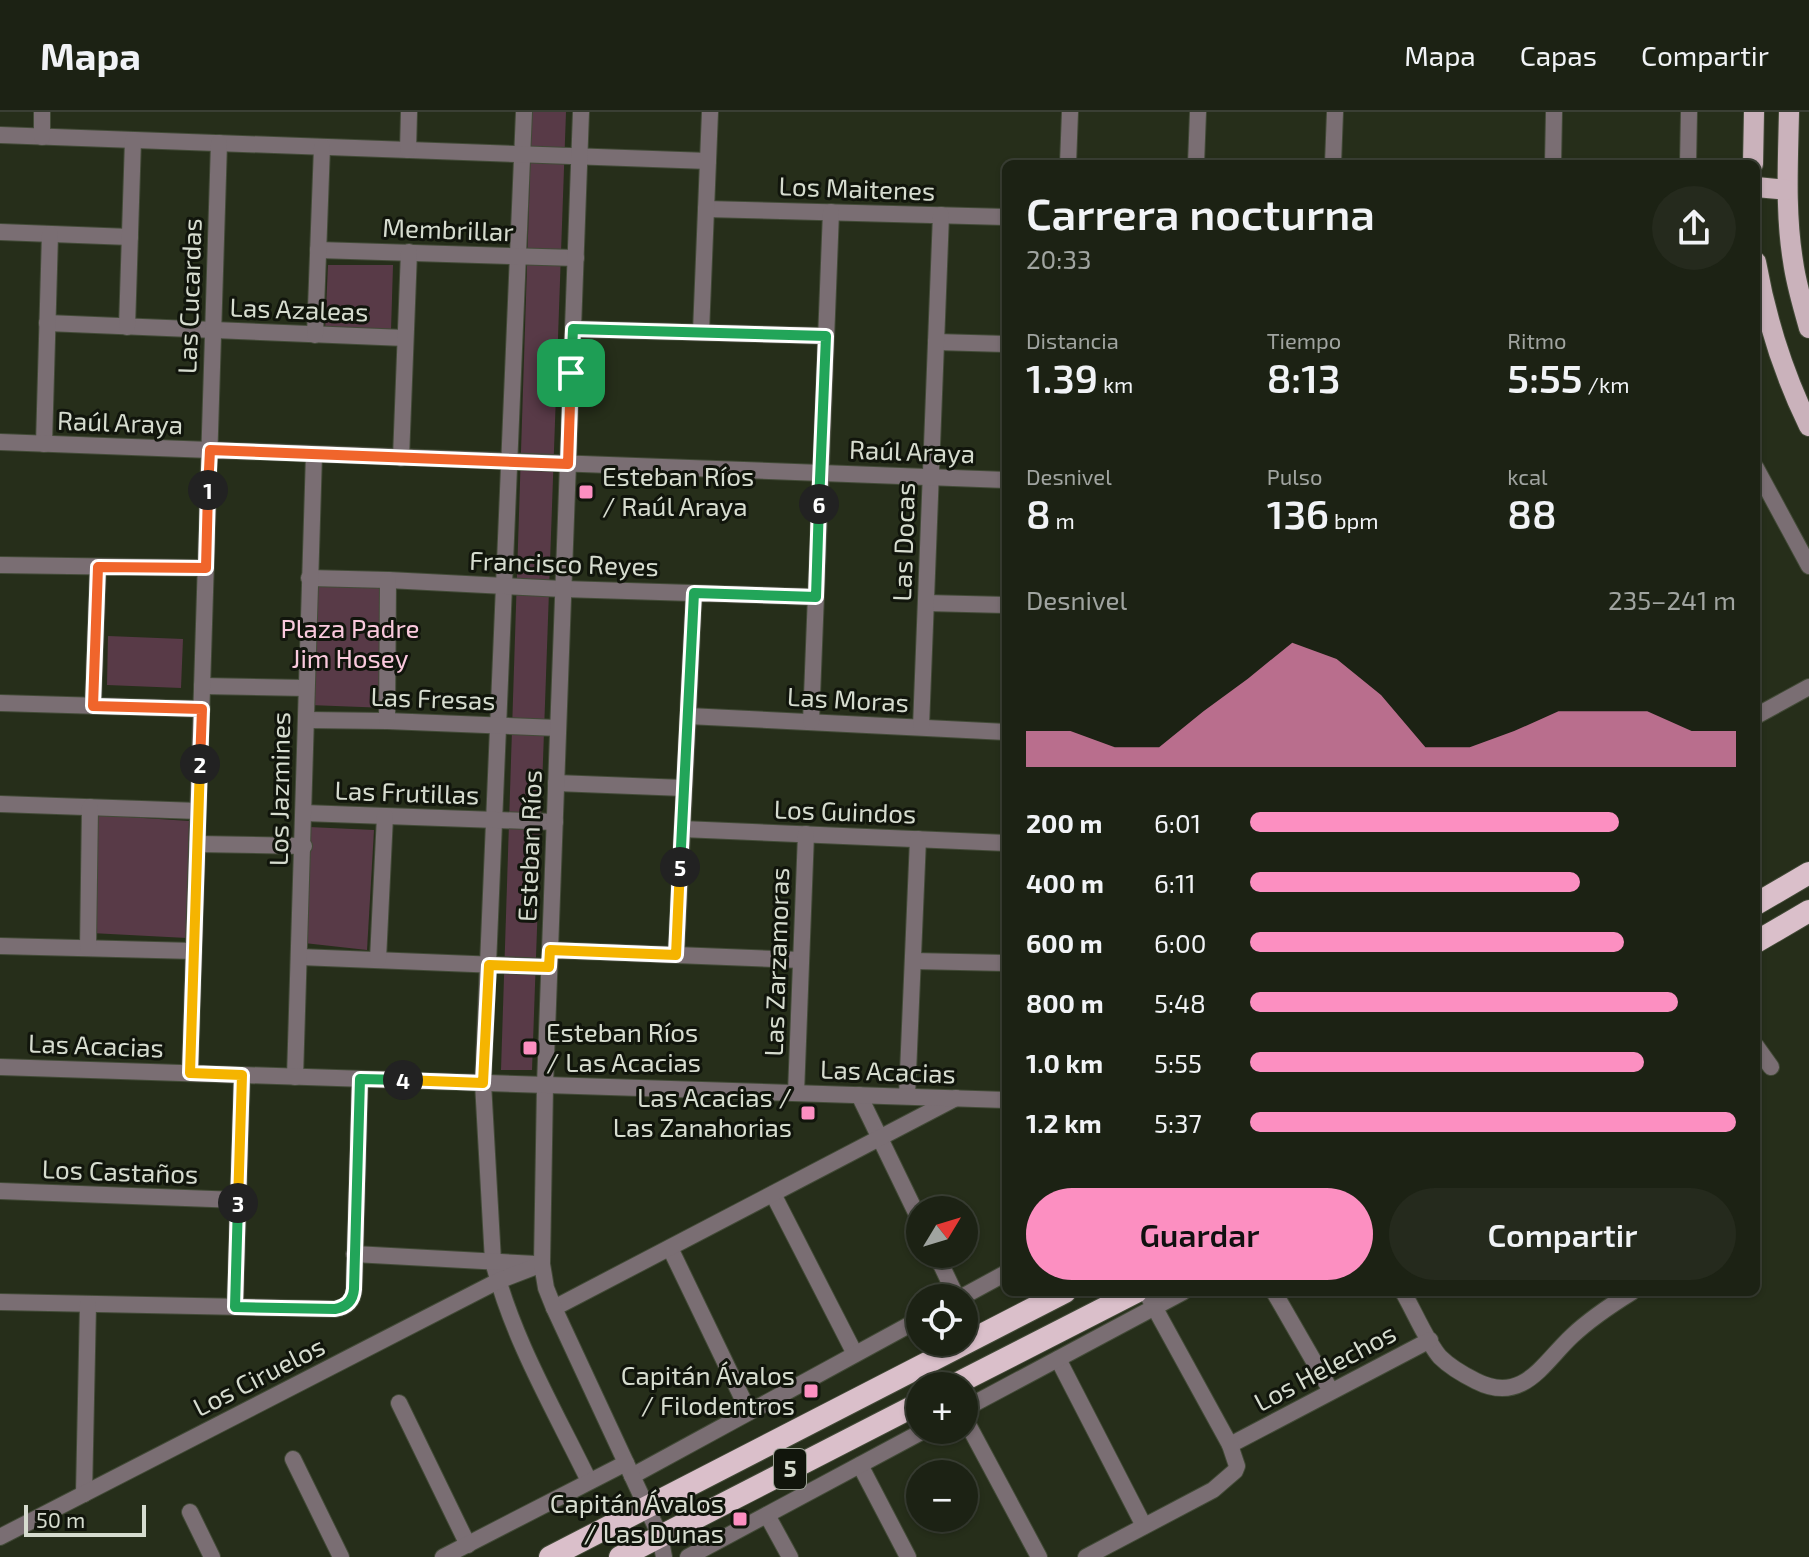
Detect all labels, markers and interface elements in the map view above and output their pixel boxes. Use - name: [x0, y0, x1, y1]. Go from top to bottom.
- text: Mapa: [40, 32, 141, 78]
- text: Mapa: [1404, 38, 1476, 72]
- text: Capas: [1520, 38, 1597, 72]
- text: Compartir: [1641, 38, 1769, 72]
- street label: Los Maitenes: [778, 169, 936, 206]
- text: Carrera nocturna: [1026, 186, 1375, 239]
- button: share: [1652, 186, 1736, 270]
- street label: Membrillar: [382, 211, 514, 246]
- street label: Las Cucardas: [170, 218, 207, 374]
- text: 20:33: [1026, 243, 1091, 274]
- street label: Las Azaleas: [229, 291, 369, 326]
- text: Distancia: [1026, 327, 1119, 353]
- text: Tiempo: [1267, 327, 1341, 353]
- text: Ritmo: [1507, 327, 1567, 353]
- pin: [537, 339, 605, 407]
- icon: arrive: [549, 351, 593, 395]
- text: 1.39: [1026, 353, 1098, 401]
- text: 8:13: [1267, 353, 1340, 401]
- text: 5:55: [1507, 353, 1583, 401]
- text: km: [1098, 371, 1133, 397]
- text: /km: [1583, 371, 1629, 397]
- street label: Raúl Araya: [56, 404, 184, 439]
- street label: Raúl Araya: [848, 433, 976, 468]
- place label: Esteban Ríos / Raúl Araya: [602, 460, 754, 521]
- text: Desnivel: [1026, 463, 1112, 489]
- text: Pulso: [1267, 463, 1322, 489]
- text: kcal: [1507, 463, 1548, 489]
- pin: 1: [188, 470, 228, 510]
- text: 1: [203, 477, 213, 503]
- street label: Las Docas: [885, 482, 920, 602]
- marker: Esteban Ríos / Raúl Araya: [577, 483, 595, 501]
- pin: 6: [799, 484, 839, 524]
- text: 8: [1026, 489, 1051, 537]
- text: 136: [1267, 489, 1329, 537]
- text: 88: [1507, 489, 1557, 537]
- text: 6: [813, 491, 825, 517]
- text: m: [1051, 507, 1075, 533]
- text: bpm: [1329, 507, 1379, 533]
- street label: Francisco Reyes: [469, 544, 659, 581]
- text: Desnivel: [1026, 584, 1127, 615]
- text: 235–241 m: [1608, 584, 1736, 615]
- park label: Plaza Padre Jim Hosey: [280, 612, 420, 673]
- street label: Las Fresas: [370, 680, 496, 715]
- street label: Las Moras: [786, 680, 910, 717]
- street label: Los Jazmines: [262, 711, 295, 866]
- pin: 2: [180, 744, 220, 784]
- text: 2: [194, 751, 206, 777]
- street label: Esteban Ríos: [510, 769, 547, 923]
- street label: Las Frutillas: [334, 773, 480, 810]
- street label: Los Guindos: [773, 793, 917, 828]
- text: 200 m: [1026, 807, 1102, 838]
- text: 6:01: [1154, 807, 1201, 838]
- pin: 5: [660, 847, 700, 887]
- text: 5: [674, 854, 686, 880]
- street label: Las Zarzamoras: [757, 867, 794, 1057]
- text: 400 m: [1026, 867, 1104, 898]
- text: 6:11: [1154, 867, 1196, 898]
- text: 600 m: [1026, 927, 1103, 958]
- text: 6:00: [1154, 927, 1206, 958]
- text: 800 m: [1026, 987, 1104, 1018]
- text: 5:48: [1154, 987, 1206, 1018]
- place label: Esteban Ríos / Las Acacias: [546, 1016, 701, 1077]
- street label: Las Acacias: [28, 1027, 164, 1062]
- marker: Esteban Ríos / Las Acacias: [521, 1039, 539, 1057]
- text: 1.0 km: [1026, 1047, 1103, 1078]
- text: 5:55: [1154, 1047, 1202, 1078]
- street label: Las Acacias: [820, 1053, 956, 1088]
- pin: 4: [383, 1060, 423, 1100]
- text: 4: [396, 1067, 410, 1093]
- place label: Las Acacias / Las Zanahorias: [613, 1081, 792, 1142]
- marker: Las Acacias / Las Zanahorias: [799, 1104, 817, 1122]
- text: 1.2 km: [1026, 1107, 1102, 1138]
- text: 5:37: [1154, 1107, 1202, 1138]
- street label: Los Castaños: [41, 1152, 199, 1189]
- pin: 3: [218, 1183, 258, 1223]
- button: Guardar: [1026, 1188, 1373, 1280]
- button: Compartir: [1389, 1188, 1736, 1280]
- text: 3: [232, 1190, 244, 1216]
- north arrow: [906, 1196, 978, 1268]
- map controls: [906, 1196, 978, 1532]
- button: locate: [906, 1284, 978, 1356]
- street label: Los Helechos: [1248, 1316, 1400, 1417]
- street label: Los Ciruelos: [187, 1329, 329, 1422]
- place label: Capitán Ávalos / Filodentros: [621, 1359, 795, 1420]
- button: +: [906, 1372, 978, 1444]
- marker: Capitán Ávalos / Filodentros: [802, 1382, 820, 1400]
- road number: 5: [774, 1449, 806, 1489]
- button: −: [906, 1460, 978, 1532]
- place label: Capitán Ávalos / Las Dunas: [550, 1487, 724, 1548]
- scale bar: [24, 1501, 146, 1537]
- text: 50 m: [36, 1506, 85, 1532]
- marker: Capitán Ávalos / Las Dunas: [731, 1510, 749, 1528]

